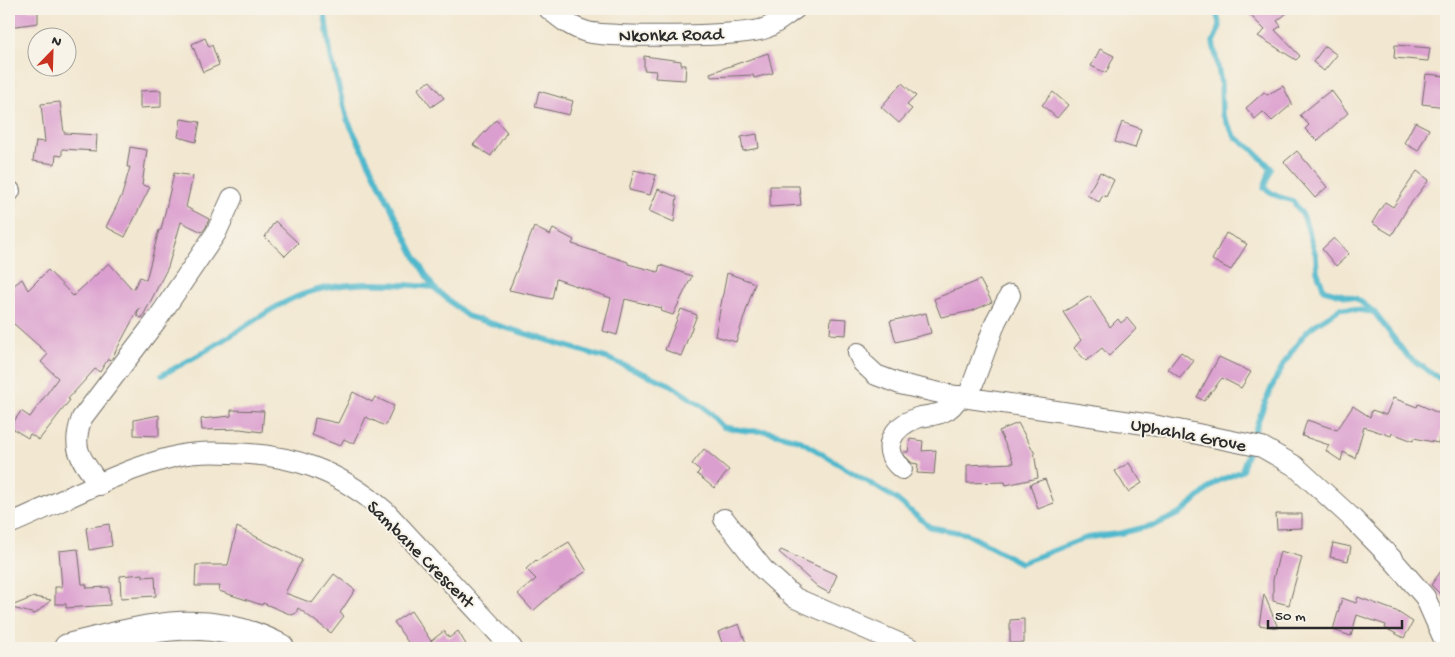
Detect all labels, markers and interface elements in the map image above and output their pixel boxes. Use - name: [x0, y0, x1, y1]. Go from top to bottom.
- street label: Nkonka Road: [618, 24, 726, 49]
- north arrow: [28, 28, 78, 78]
- text: N: [49, 33, 64, 52]
- street label: Uphahla Grove: [1129, 414, 1248, 459]
- street label: Sambane Crescent: [361, 497, 480, 616]
- scale bar: [1268, 597, 1401, 629]
- text: 50 m: [1275, 608, 1306, 626]

